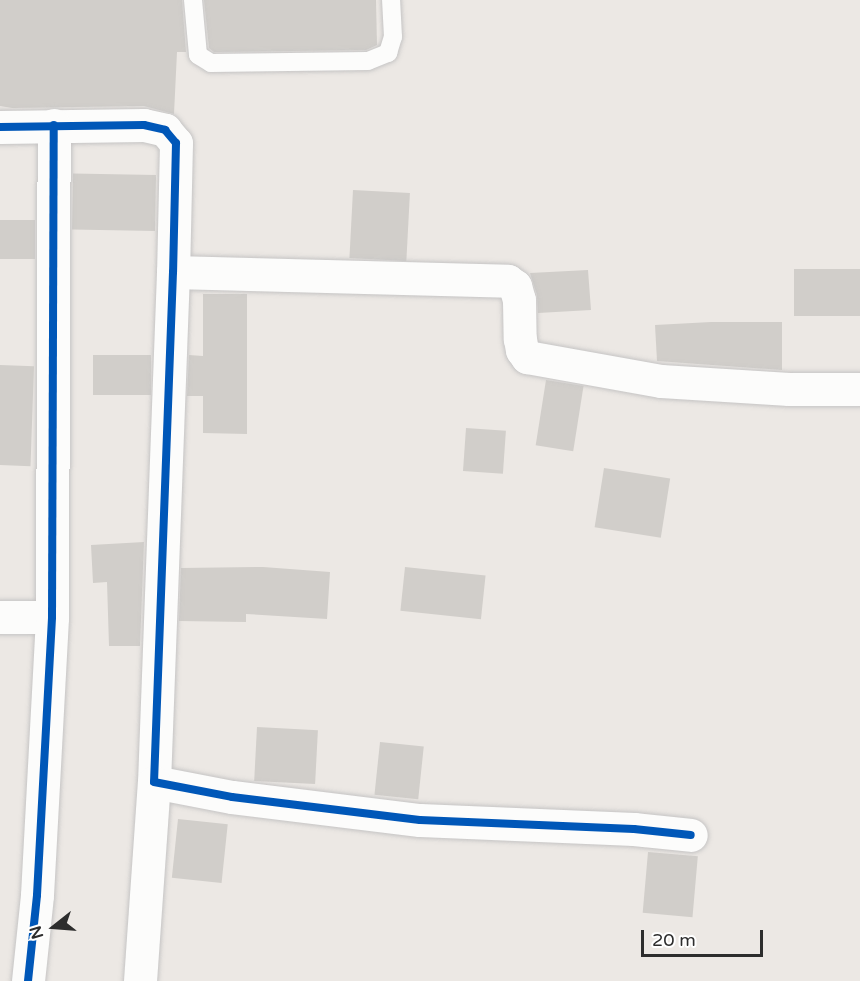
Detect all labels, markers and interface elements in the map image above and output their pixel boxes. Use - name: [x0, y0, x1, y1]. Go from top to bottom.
- north arrow: [24, 897, 84, 957]
- scale bar: [644, 918, 766, 956]
- text: N: [25, 923, 48, 941]
- text: 20 m: [652, 929, 696, 951]

